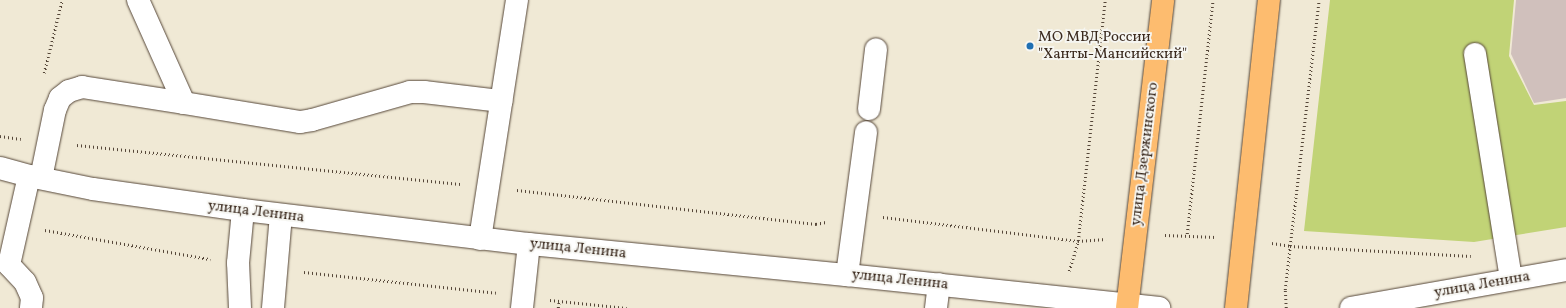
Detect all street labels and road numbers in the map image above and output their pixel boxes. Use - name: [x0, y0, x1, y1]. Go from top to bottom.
- street label: улица Дзержинского: [1127, 81, 1163, 227]
- street label: улица Ленина: [207, 197, 305, 227]
- street label: улица Ленина: [529, 235, 627, 263]
- street label: улица Ленина: [851, 266, 949, 294]
- street label: улица Ленина: [1433, 268, 1531, 302]

